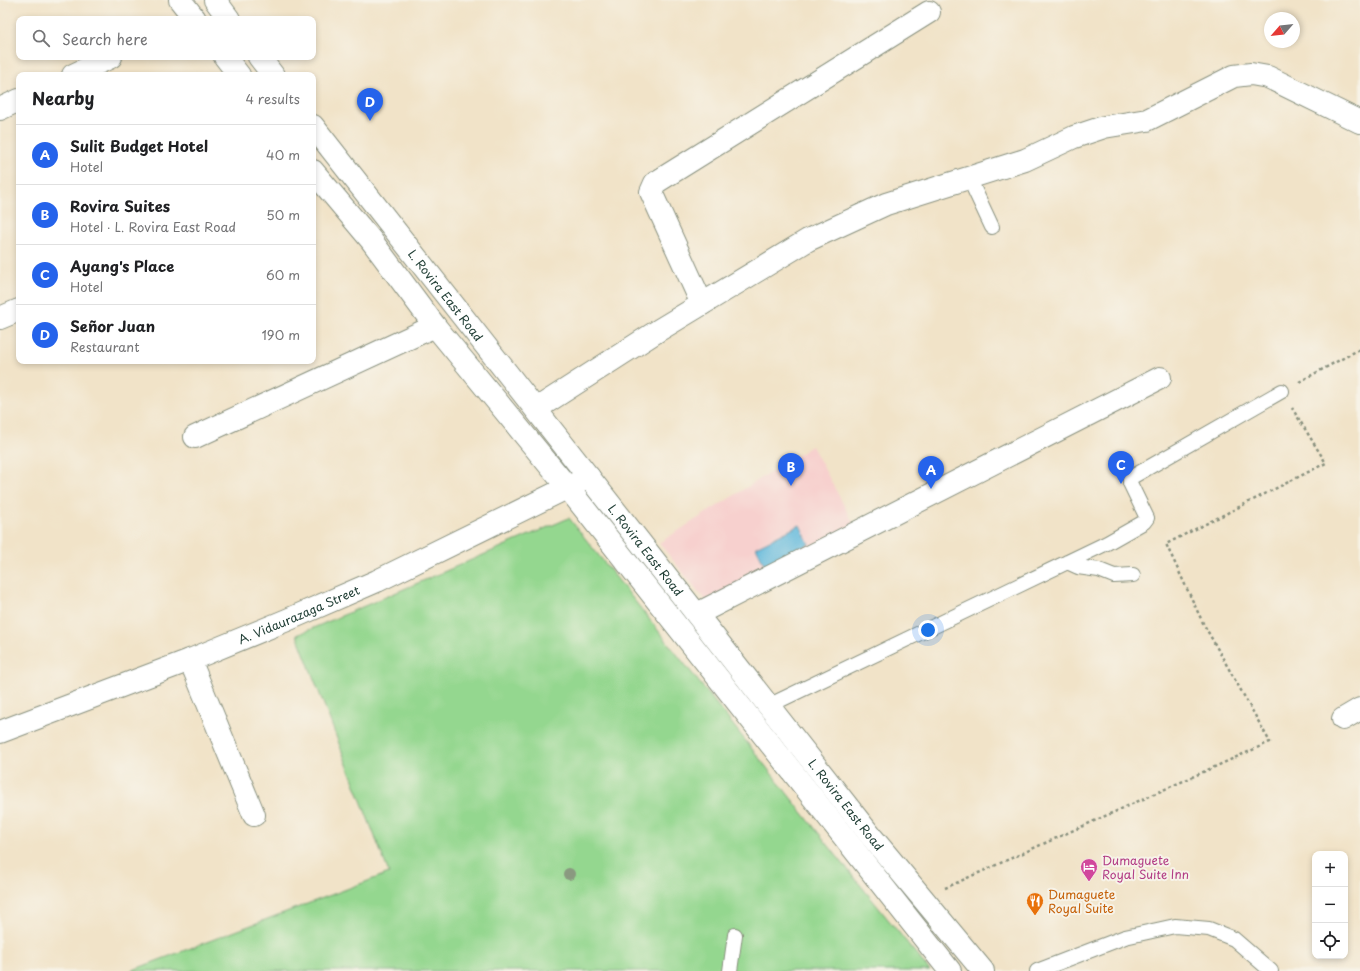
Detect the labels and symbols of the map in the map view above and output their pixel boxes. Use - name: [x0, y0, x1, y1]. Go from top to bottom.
- north arrow: [1264, 12, 1300, 48]
- pin: D: [357, 88, 383, 121]
- street label: L. Rovira East Road: [404, 245, 488, 345]
- pin: C: [1108, 451, 1134, 484]
- pin: B: [778, 453, 804, 486]
- pin: A: [918, 456, 944, 489]
- street label: L. Rovira East Road: [604, 500, 688, 600]
- street label: A. Vidaurazaga Street: [235, 581, 362, 648]
- your location: [918, 620, 938, 640]
- street label: L. Rovira East Road: [804, 755, 888, 854]
- place label: Dumaguete Royal Suite Inn: [1102, 851, 1189, 883]
- hotel icon: Dumaguete Royal Suite Inn: [1079, 857, 1099, 882]
- place label: Dumaguete Royal Suite: [1048, 885, 1116, 917]
- restaurant icon: Dumaguete Royal Suite: [1025, 891, 1045, 916]

